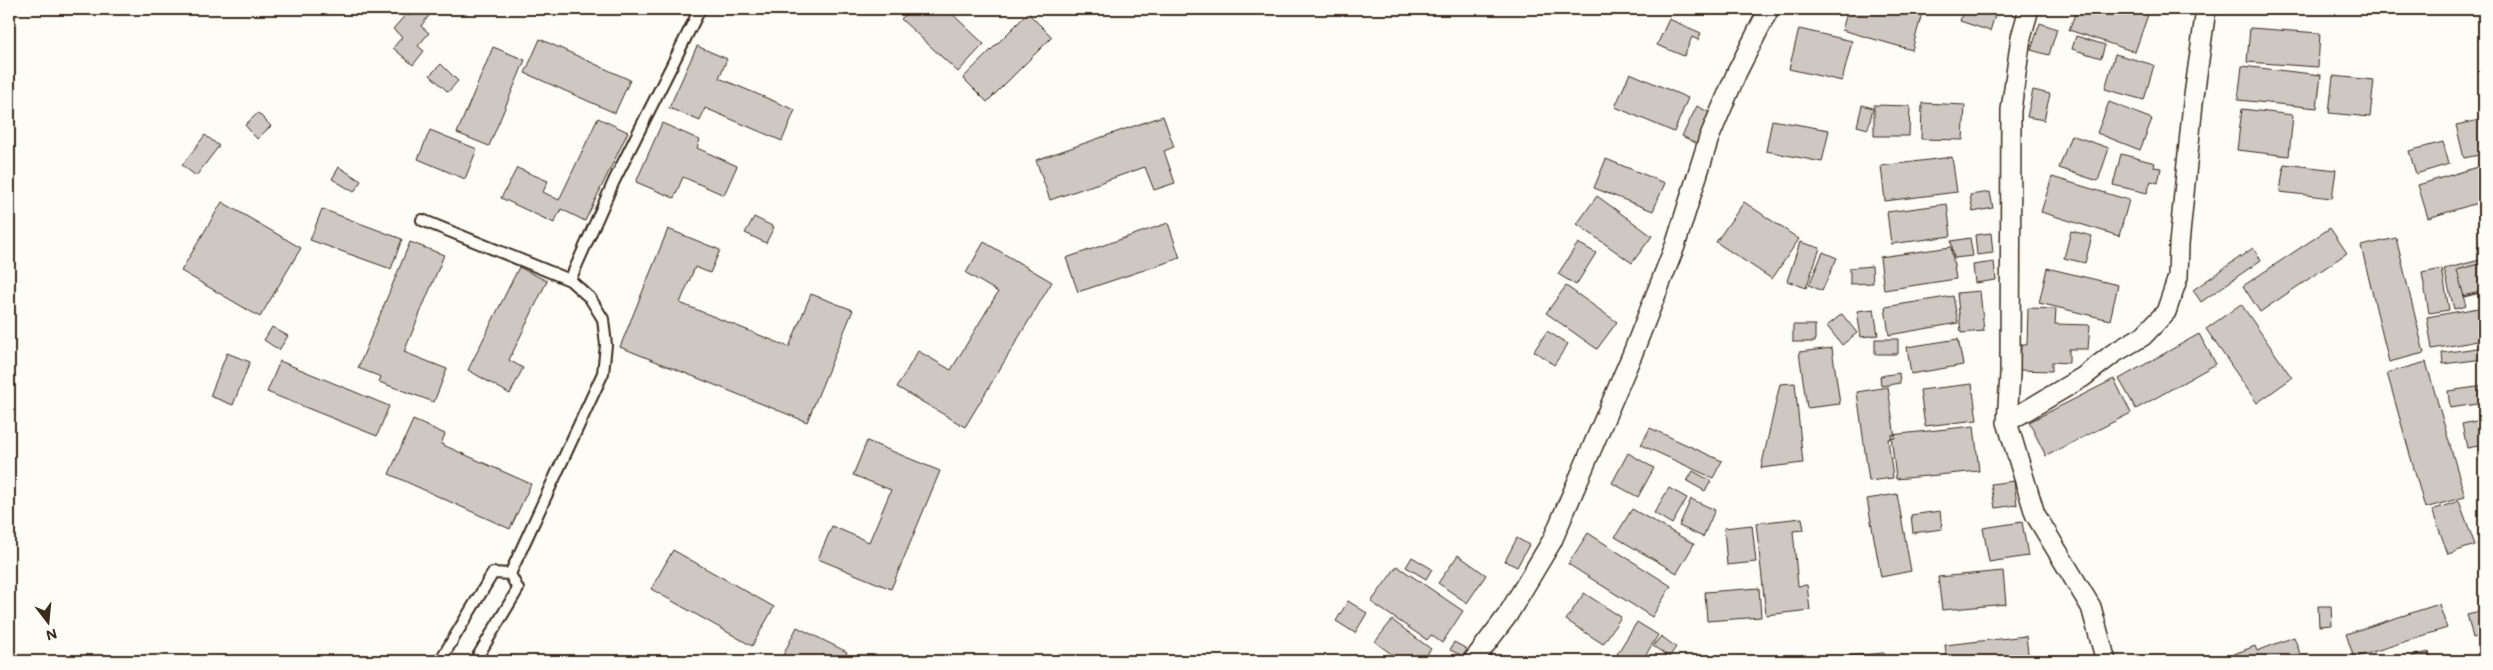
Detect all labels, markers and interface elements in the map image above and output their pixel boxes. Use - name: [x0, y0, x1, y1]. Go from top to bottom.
- north arrow: [22, 598, 72, 648]
- text: N: [44, 624, 59, 646]

